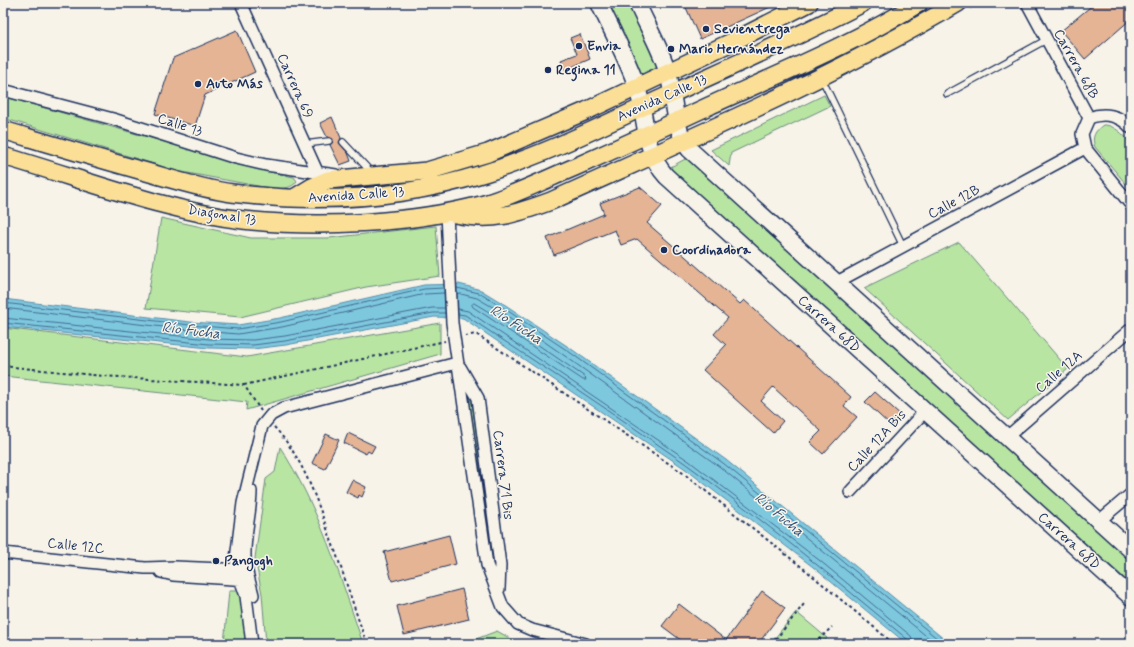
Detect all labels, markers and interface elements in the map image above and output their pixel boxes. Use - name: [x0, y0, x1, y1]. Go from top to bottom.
- place label: Sevientrega: [714, 20, 790, 40]
- marker: Sevientrega: [701, 24, 711, 34]
- street label: Carrera 68B: [1049, 26, 1103, 102]
- place label: Envia: [587, 37, 621, 55]
- place label: Mario Hernández: [679, 40, 784, 58]
- marker: Envia: [574, 41, 584, 51]
- marker: Mario Hernández: [666, 44, 676, 54]
- street label: Carrera 69: [273, 51, 317, 121]
- place label: Regina 11: [556, 61, 616, 82]
- marker: Regina 11: [543, 65, 553, 75]
- street label: Avenida Calle 13: [614, 70, 710, 126]
- place label: Auto Más: [206, 75, 263, 93]
- marker: Auto Más: [193, 79, 203, 89]
- street label: Calle 13: [155, 109, 205, 141]
- street label: Calle 12B: [925, 181, 983, 223]
- street label: Avenida Calle 13: [307, 183, 405, 207]
- street label: Diagonal 13: [186, 201, 258, 231]
- place label: Coordinadora: [672, 241, 751, 259]
- marker: Coordinadora: [659, 245, 669, 255]
- street label: Carrera 68D: [794, 291, 864, 357]
- water label: Río Fucha: [486, 301, 546, 350]
- water label: Río Fucha: [161, 317, 222, 345]
- street label: Calle 12A: [1032, 347, 1086, 397]
- street label: Calle 12A Bis: [844, 406, 910, 476]
- street label: Carrera 71 Bis: [489, 429, 517, 521]
- water label: Río Fucha: [750, 488, 808, 542]
- street label: Carrera 68D: [1034, 508, 1104, 574]
- street label: Calle 12C: [46, 534, 106, 558]
- place label: Pangogh: [224, 552, 273, 572]
- marker: Pangogh: [211, 556, 221, 566]

